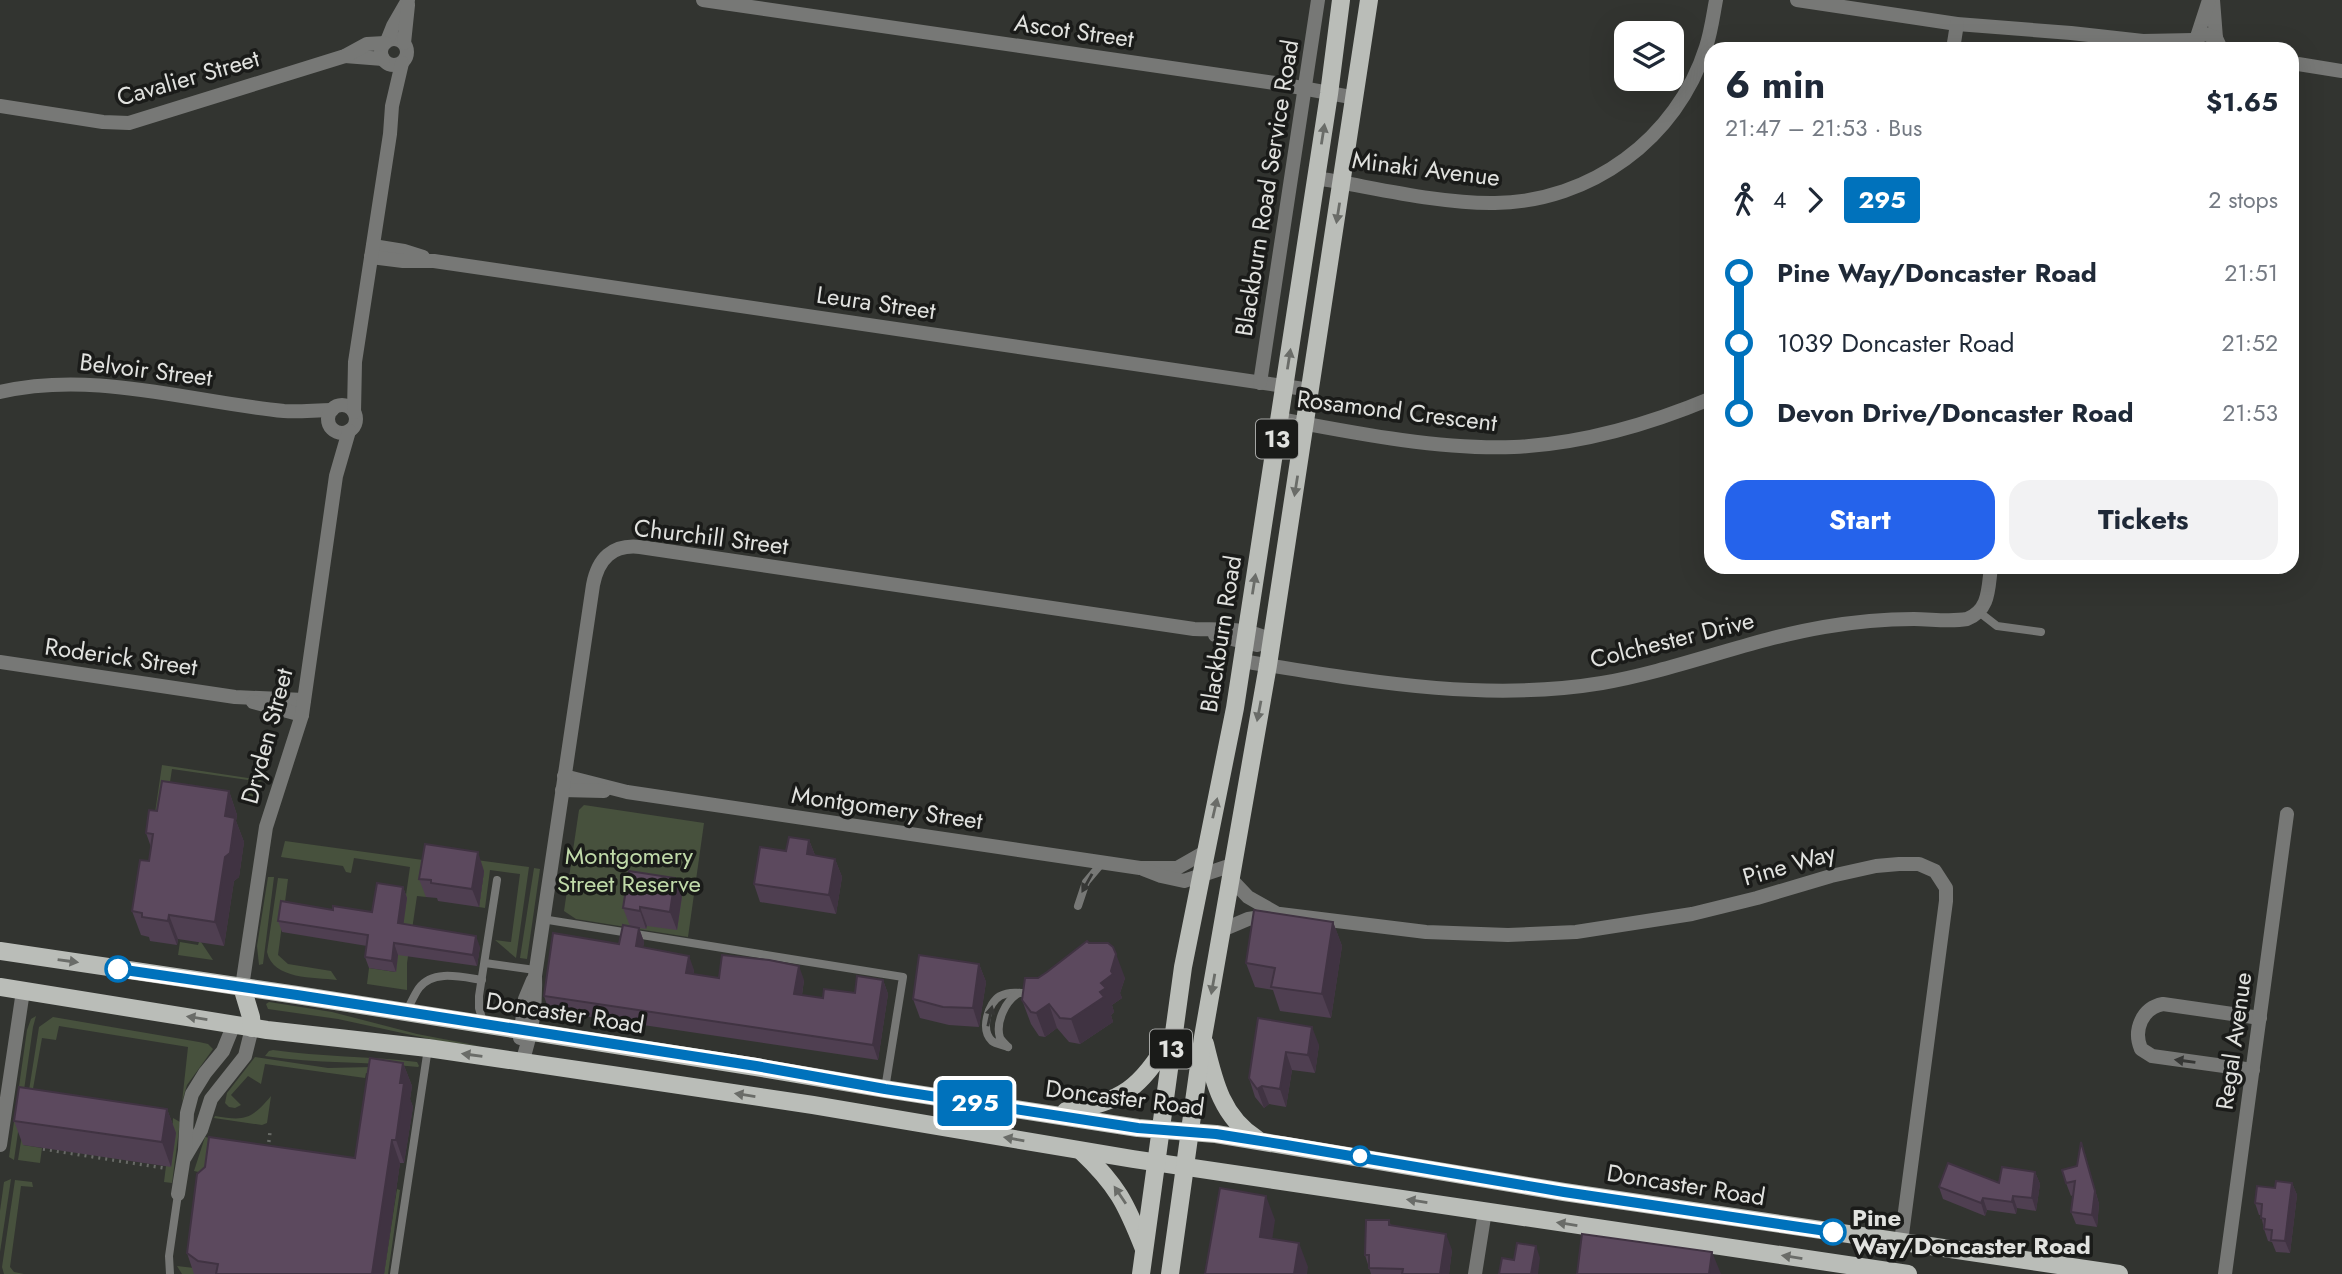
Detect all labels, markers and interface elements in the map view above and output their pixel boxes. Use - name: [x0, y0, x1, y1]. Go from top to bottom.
- street label: Ascot Street: [1012, 5, 1136, 56]
- map controls: [1614, 21, 1684, 91]
- button: layers: [1614, 21, 1684, 91]
- street label: Blackburn Road Service Road: [1226, 37, 1307, 339]
- street label: Cavalier Street: [112, 40, 263, 115]
- text: 6 min: [1725, 57, 1825, 112]
- text: $1.65: [2206, 83, 2278, 121]
- text: 21:47 – 21:53 · Bus: [1725, 111, 1922, 145]
- one-way arrow: [1318, 123, 1329, 145]
- street label: Minaki Avenue: [1350, 142, 1502, 195]
- icon: walk: [1725, 181, 1763, 219]
- icon: forward: [1796, 181, 1834, 219]
- text: 295: [1858, 182, 1906, 217]
- text: 4: [1773, 183, 1786, 217]
- text: 2 stops: [2208, 183, 2278, 217]
- one-way arrow: [1332, 202, 1343, 224]
- text: Pine Way/Doncaster Road: [1777, 254, 2097, 292]
- text: 21:51: [2224, 256, 2278, 290]
- street label: Leura Street: [814, 277, 938, 328]
- text: 1039 Doncaster Road: [1777, 324, 2015, 362]
- text: 21:52: [2222, 326, 2278, 360]
- street label: Belvoir Street: [78, 344, 215, 395]
- one-way arrow: [1284, 348, 1295, 370]
- street label: Rosamond Crescent: [1295, 381, 1499, 440]
- text: Devon Drive/Doncaster Road: [1777, 394, 2134, 432]
- text: 21:53: [2222, 396, 2278, 430]
- road number: 13: [1256, 420, 1298, 458]
- one-way arrow: [1290, 475, 1301, 497]
- button: Start: [1725, 480, 1995, 560]
- button: Tickets: [2009, 480, 2278, 560]
- street label: Churchill Street: [632, 510, 791, 563]
- street label: Blackburn Road: [1191, 553, 1250, 715]
- one-way arrow: [1249, 573, 1260, 595]
- street label: Colchester Drive: [1586, 602, 1758, 677]
- street label: Roderick Street: [43, 628, 200, 685]
- street label: Dryden Street: [232, 664, 301, 808]
- one-way arrow: [1254, 700, 1265, 722]
- street label: Montgomery Street: [789, 777, 985, 838]
- one-way arrow: [1210, 797, 1221, 819]
- street label: Pine Way: [1738, 834, 1840, 894]
- park label: Montgomery Street Reserve: [557, 838, 701, 901]
- one-way arrow: [1081, 873, 1093, 892]
- one-way arrow: [57, 956, 79, 967]
- unlabelled marker: [105, 956, 131, 982]
- street label: Regal Avenue: [2207, 970, 2260, 1112]
- one-way arrow: [1207, 973, 1218, 995]
- street label: Doncaster Road: [483, 983, 647, 1042]
- one-way arrow: [984, 1004, 995, 1026]
- one-way arrow: [186, 1012, 208, 1023]
- road number: 13: [1150, 1030, 1192, 1068]
- one-way arrow: [460, 1049, 482, 1060]
- one-way arrow: [2174, 1055, 2196, 1066]
- street label: Doncaster Road: [1044, 1070, 1207, 1125]
- line badge: 295: [935, 1080, 1015, 1126]
- text: 295: [951, 1085, 999, 1120]
- one-way arrow: [734, 1089, 756, 1100]
- one-way arrow: [1003, 1133, 1025, 1144]
- unlabelled marker: [1350, 1146, 1370, 1166]
- street label: Doncaster Road: [1604, 1155, 1768, 1214]
- one-way arrow: [1113, 1186, 1127, 1204]
- one-way arrow: [1406, 1195, 1428, 1206]
- place label: Pine Way/Doncaster Road: [1852, 1200, 2091, 1263]
- one-way arrow: [1556, 1218, 1578, 1229]
- marker: Pine Way/Doncaster Road: [1820, 1219, 1846, 1245]
- one-way arrow: [1781, 1251, 1803, 1262]

